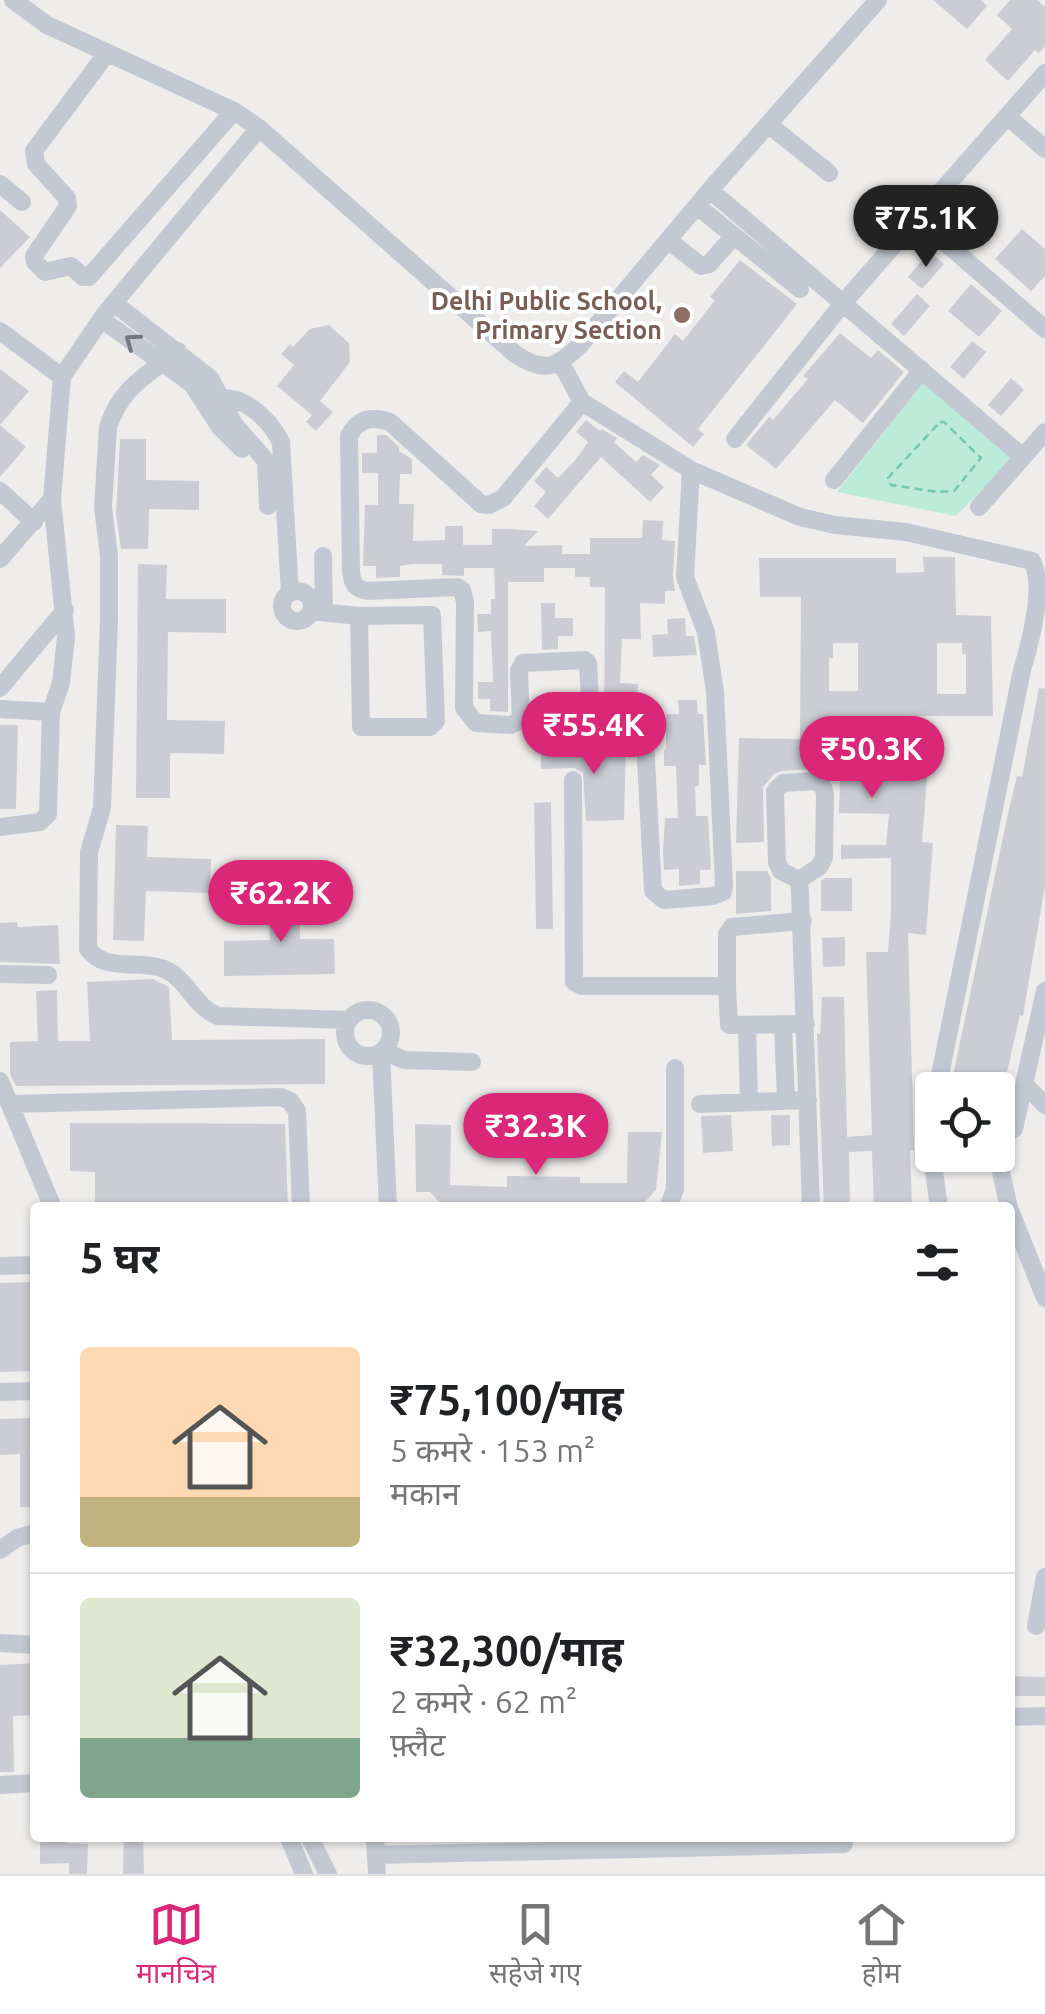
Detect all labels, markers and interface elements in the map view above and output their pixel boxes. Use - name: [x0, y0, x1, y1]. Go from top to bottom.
- pin: ₹75.1K: [845, 185, 1007, 270]
- text: ₹75.1K: [875, 199, 977, 235]
- place label: Delhi Public School, Primary Section: [431, 287, 662, 344]
- marker: Delhi Public School, Primary Section: [671, 304, 693, 326]
- one-way arrow: [124, 335, 143, 354]
- pin: ₹55.4K: [513, 692, 675, 777]
- text: ₹55.4K: [543, 706, 645, 742]
- pin: ₹50.3K: [791, 716, 953, 801]
- text: ₹50.3K: [821, 730, 923, 766]
- pin: ₹62.2K: [200, 860, 362, 945]
- text: ₹62.2K: [230, 874, 332, 910]
- map controls: [915, 1072, 1015, 1172]
- button: locate: [915, 1072, 1015, 1172]
- pin: ₹32.3K: [455, 1093, 617, 1178]
- text: ₹32.3K: [485, 1107, 587, 1143]
- text: 5 घर: [80, 1234, 159, 1281]
- icon: filters: [910, 1235, 965, 1290]
- text: ₹75,100/माह: [390, 1376, 624, 1423]
- icon: home: [160, 1387, 280, 1507]
- text: 5 कमरे · 153 m²: [390, 1432, 595, 1468]
- text: मकान: [390, 1475, 460, 1511]
- text: ₹32,300/माह: [390, 1627, 624, 1674]
- icon: home: [160, 1638, 280, 1758]
- text: 2 कमरे · 62 m²: [390, 1683, 577, 1719]
- text: फ़्लैट: [390, 1726, 445, 1762]
- tab: मानचित्र: [136, 1897, 216, 1994]
- tab: सहेजे गए: [489, 1897, 581, 1994]
- tab: होम: [854, 1897, 909, 1994]

